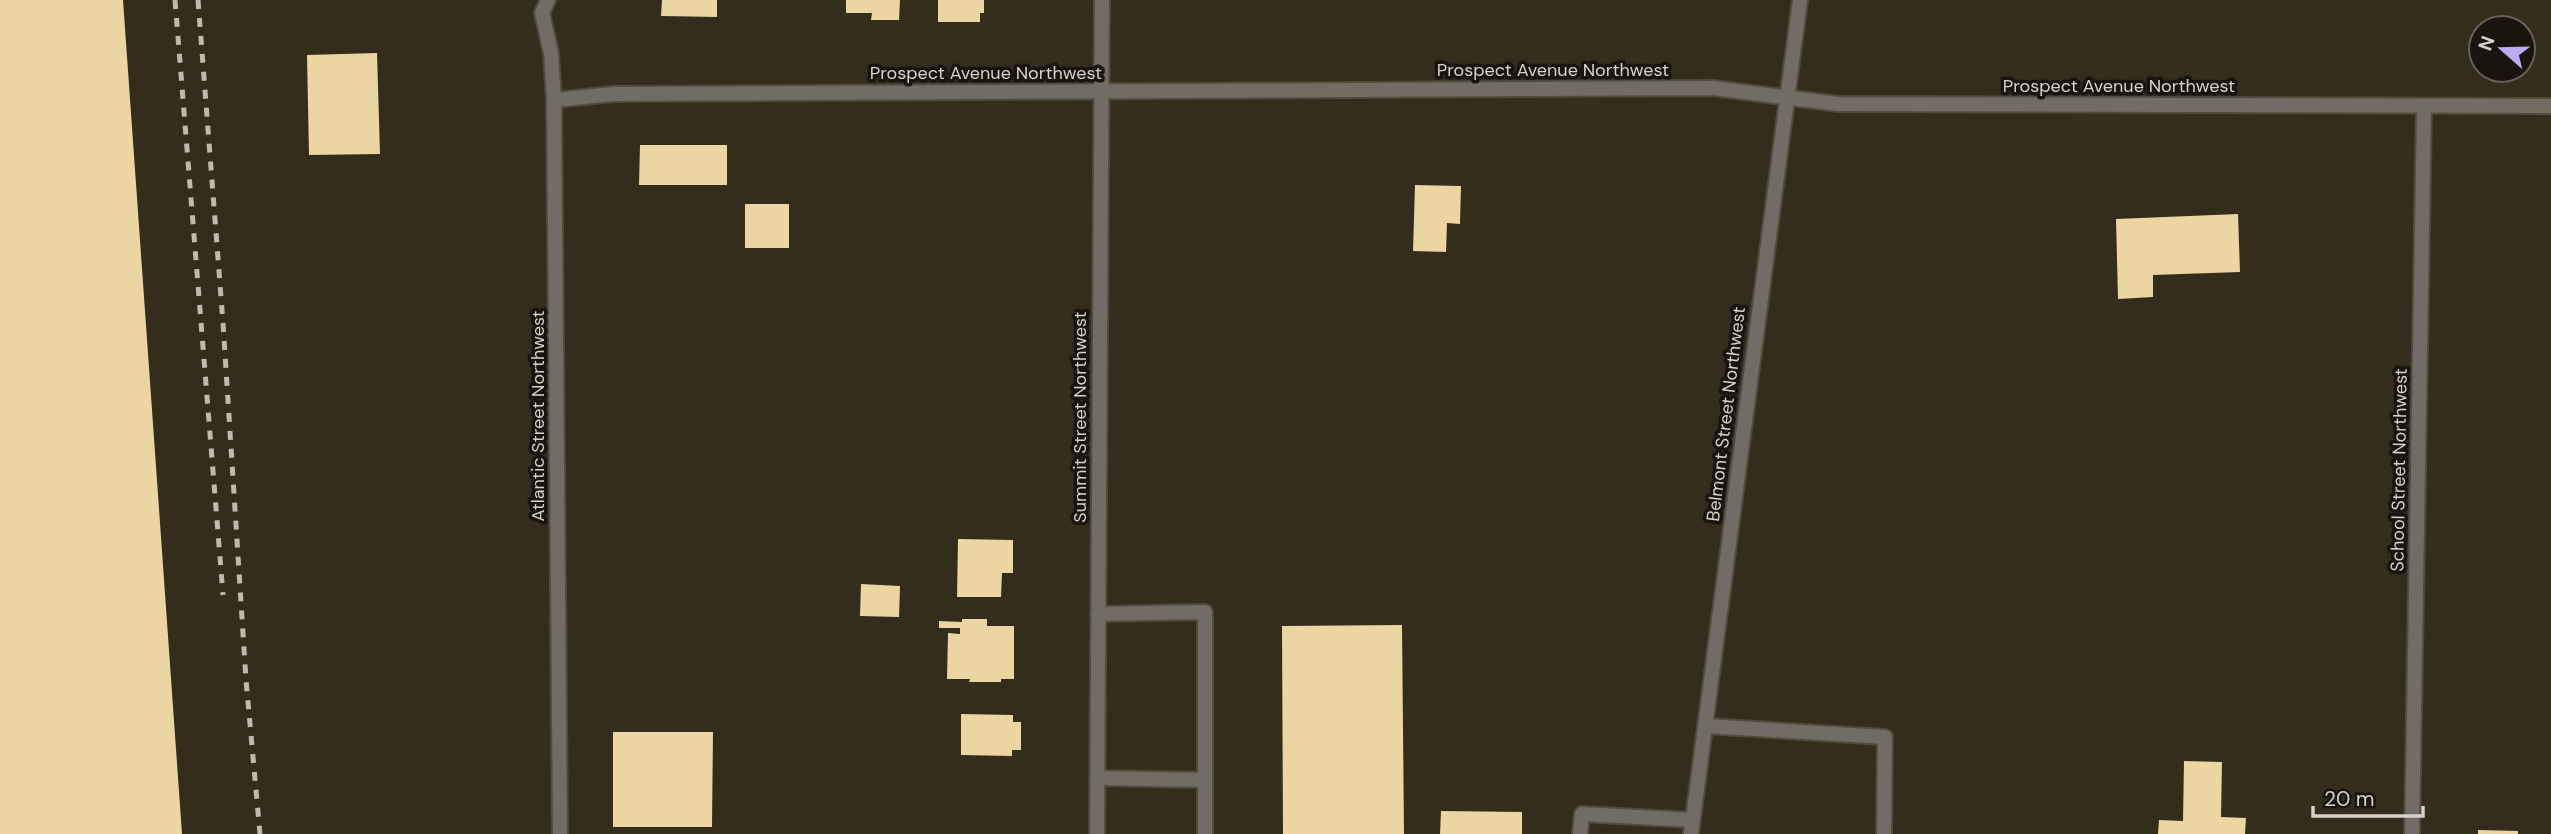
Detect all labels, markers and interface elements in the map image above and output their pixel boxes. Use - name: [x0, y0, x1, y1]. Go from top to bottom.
- north arrow: [2467, 14, 2537, 84]
- text: N: [2472, 33, 2501, 54]
- street label: Prospect Avenue Northwest: [1437, 58, 1669, 82]
- street label: Prospect Avenue Northwest: [870, 61, 1102, 85]
- street label: Prospect Avenue Northwest: [2003, 74, 2235, 98]
- street label: Belmont Street Northwest: [1701, 305, 1751, 523]
- street label: Atlantic Street Northwest: [526, 310, 550, 522]
- street label: Summit Street Northwest: [1068, 311, 1092, 523]
- street label: School Street Northwest: [2385, 368, 2413, 572]
- scale bar: [2313, 774, 2423, 818]
- text: 20 m: [2324, 785, 2375, 813]

